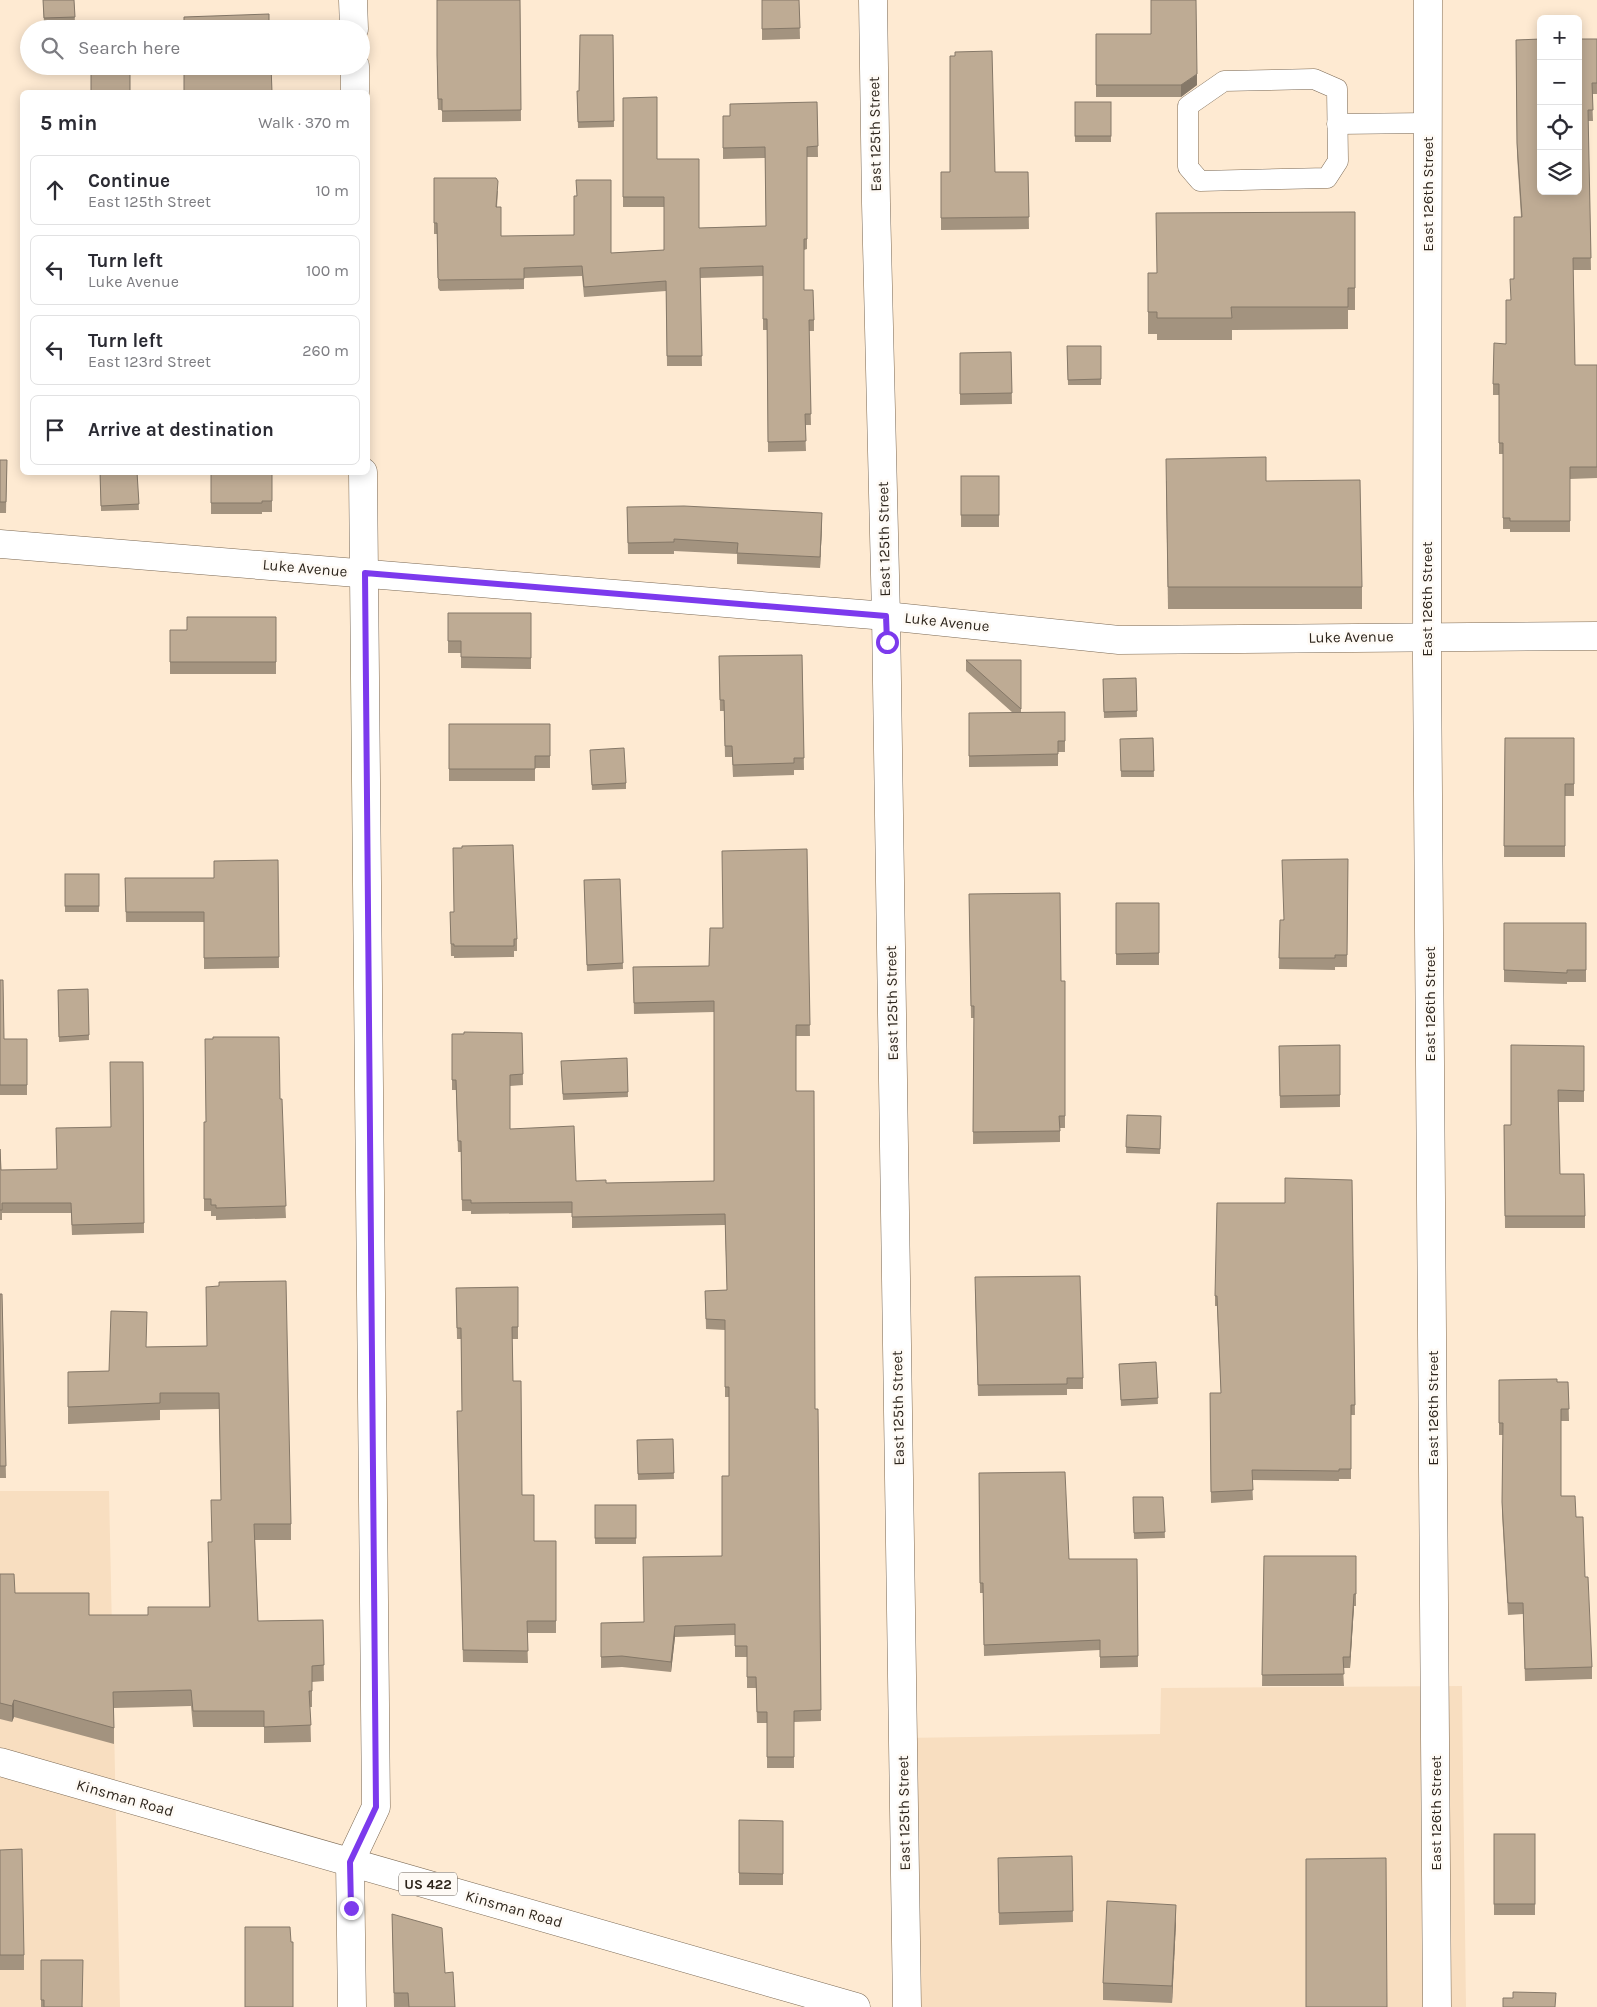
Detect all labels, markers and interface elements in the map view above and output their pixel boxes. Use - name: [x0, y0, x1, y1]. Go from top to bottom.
- map controls: [1537, 15, 1582, 195]
- button: +: [1537, 15, 1582, 60]
- search box: [20, 20, 370, 75]
- icon: search: [38, 34, 66, 62]
- text: Search here: [78, 37, 180, 59]
- button: −: [1537, 60, 1582, 105]
- street label: East 125th Street: [865, 76, 885, 192]
- button: locate: [1537, 105, 1582, 150]
- text: 5 min: [40, 111, 97, 135]
- text: Walk · 370 m: [258, 113, 350, 132]
- street label: East 126th Street: [1419, 136, 1437, 252]
- button: layers: [1537, 150, 1582, 195]
- text: Continue: [88, 170, 170, 192]
- icon: ahead: [41, 176, 69, 204]
- text: 10 m: [315, 181, 349, 200]
- text: East 125th Street: [88, 192, 211, 211]
- text: Turn left: [88, 250, 163, 272]
- icon: left: [41, 256, 69, 284]
- text: 100 m: [306, 261, 349, 280]
- text: Luke Avenue: [88, 272, 179, 291]
- text: Turn left: [88, 330, 163, 352]
- icon: left: [41, 336, 69, 364]
- text: 260 m: [302, 341, 349, 360]
- text: East 123rd Street: [88, 352, 211, 371]
- icon: arrive: [41, 416, 69, 444]
- text: Arrive at destination: [88, 419, 274, 441]
- street label: East 125th Street: [874, 481, 894, 597]
- street label: East 126th Street: [1418, 541, 1436, 657]
- street label: Luke Avenue: [262, 555, 348, 581]
- street label: Luke Avenue: [904, 609, 990, 635]
- street label: Luke Avenue: [1308, 627, 1394, 647]
- route start: [876, 631, 899, 654]
- street label: East 125th Street: [882, 945, 902, 1061]
- street label: East 126th Street: [1421, 946, 1439, 1062]
- street label: East 125th Street: [888, 1350, 908, 1466]
- street label: East 126th Street: [1424, 1350, 1442, 1466]
- street label: East 125th Street: [894, 1755, 914, 1871]
- street label: East 126th Street: [1427, 1755, 1445, 1871]
- street label: Kinsman Road: [74, 1776, 176, 1820]
- road number: US 422: [399, 1872, 457, 1896]
- street label: Kinsman Road: [463, 1887, 565, 1931]
- route end: [340, 1897, 363, 1920]

